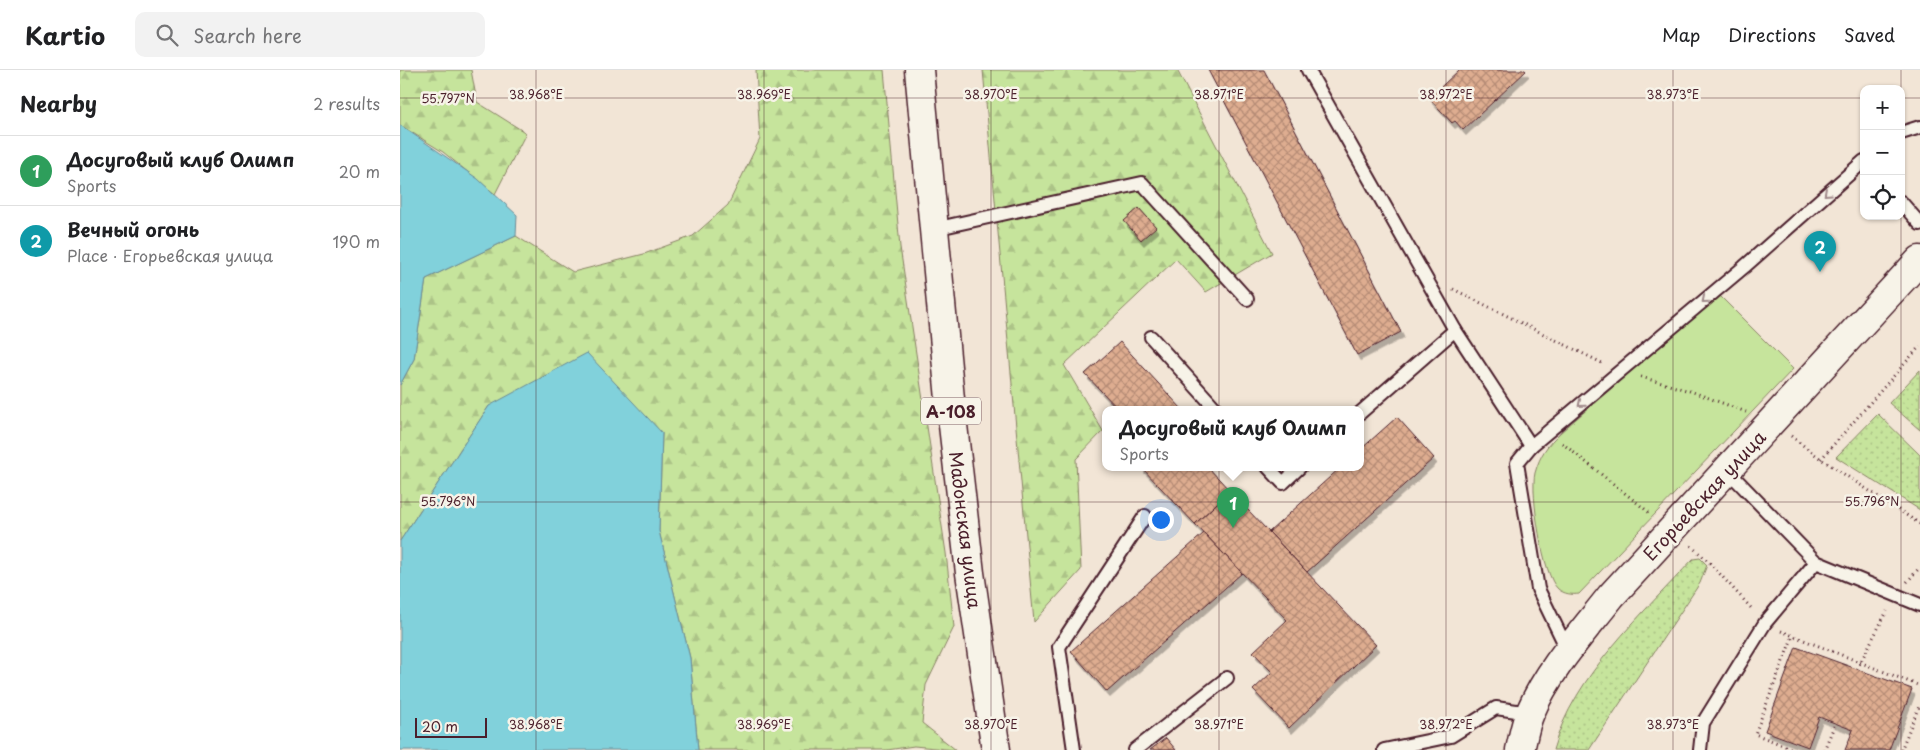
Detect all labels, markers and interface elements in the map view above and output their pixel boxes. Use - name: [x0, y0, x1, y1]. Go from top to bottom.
- search box: [135, 12, 485, 57]
- text: Kartio: [25, 17, 105, 53]
- icon: search: [153, 21, 181, 49]
- text: Search here: [193, 21, 302, 49]
- text: Map: [1662, 21, 1700, 48]
- text: Directions: [1728, 21, 1816, 48]
- text: Saved: [1844, 21, 1895, 48]
- text: 38.968°E: [509, 85, 563, 103]
- text: 38.969°E: [737, 85, 791, 103]
- text: 38.970°E: [964, 85, 1018, 103]
- text: 38.971°E: [1194, 85, 1244, 103]
- text: 38.972°E: [1419, 85, 1473, 103]
- text: 38.973°E: [1647, 85, 1699, 103]
- map controls: [1860, 85, 1905, 220]
- button: +: [1860, 85, 1905, 130]
- text: Nearby: [20, 87, 97, 119]
- text: 55.797°N: [421, 89, 475, 107]
- text: 2 results: [313, 91, 380, 115]
- button: −: [1860, 130, 1905, 175]
- text: Досуговый клуб Олимп: [67, 145, 294, 173]
- text: 1: [32, 159, 40, 183]
- text: 20 m: [339, 159, 380, 183]
- text: Sports: [67, 173, 116, 197]
- button: locate: [1860, 175, 1905, 220]
- one-way arrow: [1824, 187, 1833, 196]
- text: Вечный огонь: [67, 215, 199, 243]
- text: 2: [30, 229, 42, 253]
- text: 190 m: [332, 229, 380, 253]
- pin: 2: [1804, 231, 1836, 272]
- text: Place · Егорьевская улица: [67, 243, 273, 267]
- one-way arrow: [1702, 294, 1711, 302]
- road number: А-108: [921, 398, 981, 424]
- one-way arrow: [1577, 399, 1586, 408]
- popup: [1102, 406, 1364, 471]
- text: Досуговый клуб Олимп: [1119, 413, 1347, 441]
- street label: Егорьевская улица: [1636, 423, 1772, 566]
- text: Sports: [1119, 441, 1169, 465]
- street label: Мадонская улица: [943, 450, 989, 611]
- pin: 1: [1217, 487, 1249, 528]
- text: 55.796°N: [421, 492, 475, 510]
- text: 55.796°N: [1845, 492, 1899, 510]
- your location: [1148, 507, 1174, 533]
- scale bar: [415, 715, 488, 738]
- text: 38.968°E: [509, 715, 563, 733]
- text: 38.969°E: [737, 715, 791, 733]
- text: 38.970°E: [964, 715, 1018, 733]
- text: 38.971°E: [1194, 715, 1244, 733]
- text: 38.972°E: [1419, 715, 1473, 733]
- text: 38.973°E: [1647, 715, 1699, 733]
- text: 20 m: [422, 716, 458, 737]

